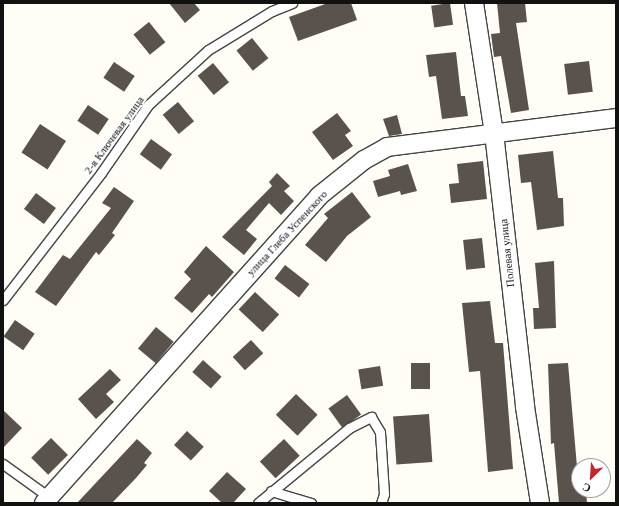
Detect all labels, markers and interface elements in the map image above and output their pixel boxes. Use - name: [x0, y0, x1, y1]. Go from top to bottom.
- street label: 2-я Ключевая улица: [81, 94, 147, 176]
- street label: улица Глеба Успенского: [244, 188, 330, 278]
- street label: Полевая улица: [497, 218, 517, 288]
- north arrow: [571, 458, 611, 498]
- text: С: [580, 481, 592, 495]

